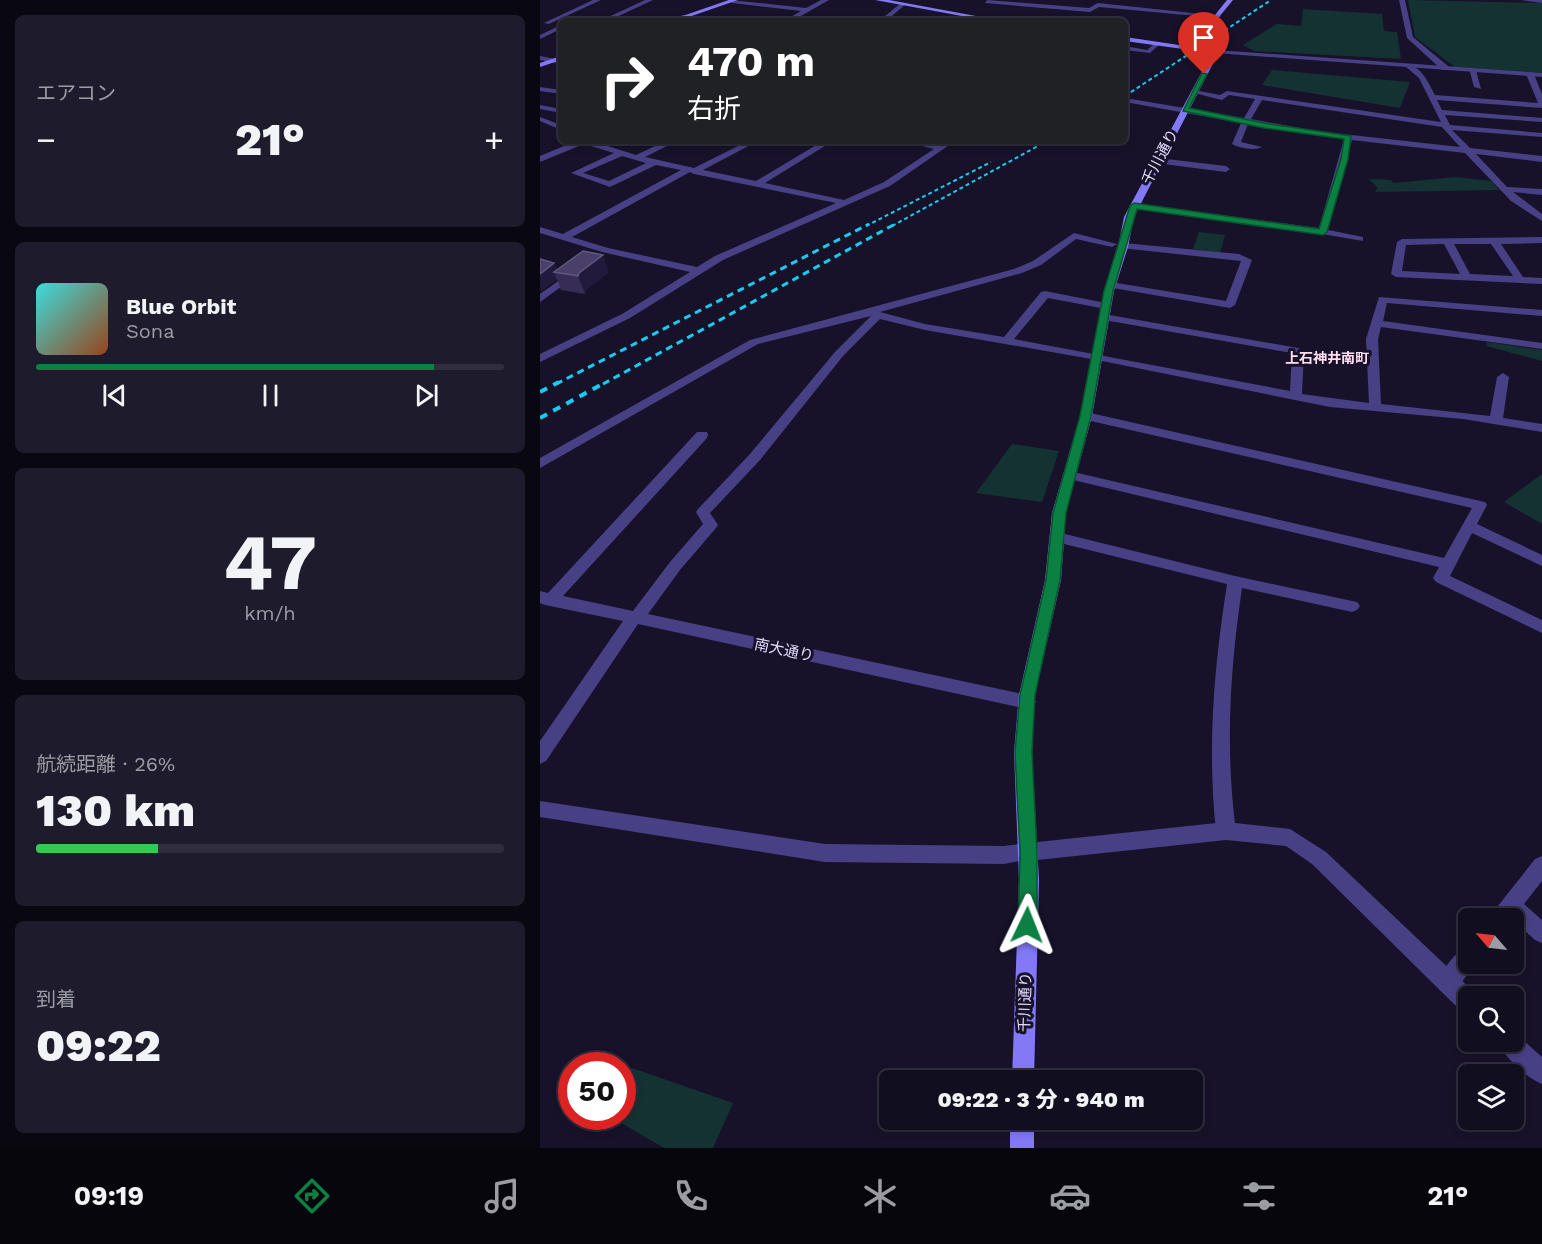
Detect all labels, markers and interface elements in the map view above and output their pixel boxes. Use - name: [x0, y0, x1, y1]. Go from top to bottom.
- pin: [1178, 12, 1229, 74]
- icon: arrive: [1187, 21, 1220, 54]
- text: 470 m: [687, 37, 815, 86]
- icon: right: [588, 42, 666, 120]
- text: エアコン: [36, 81, 116, 105]
- text: 右折: [687, 93, 741, 125]
- text: 21°: [235, 113, 305, 166]
- text: −: [36, 120, 56, 159]
- text: +: [484, 120, 504, 159]
- street label: 千川通り: [1138, 126, 1182, 188]
- text: Blue Orbit: [126, 294, 236, 319]
- text: Sona: [126, 319, 175, 343]
- district label: 上石神井南町: [1285, 350, 1369, 366]
- icon: previous: [98, 379, 131, 412]
- icon: pause: [254, 379, 287, 412]
- icon: next: [410, 379, 443, 412]
- text: 47: [223, 516, 317, 608]
- text: km/h: [244, 601, 296, 625]
- street label: 南大通り: [753, 635, 815, 665]
- text: 航続距離 · 26%: [36, 752, 175, 776]
- text: 130 km: [36, 784, 195, 837]
- position arrow: [995, 893, 1059, 957]
- north arrow: [1458, 908, 1524, 974]
- map controls: [1458, 908, 1524, 1130]
- street label: 千川通り: [1015, 972, 1035, 1032]
- button: search: [1458, 986, 1524, 1052]
- text: 到着: [36, 987, 76, 1011]
- text: 09:22: [36, 1019, 161, 1072]
- speed limit sign: 50: [558, 1052, 636, 1130]
- button: layers: [1458, 1064, 1524, 1130]
- text: 09:22 · 3 分 · 940 m: [937, 1087, 1145, 1112]
- icon: directions: [291, 1175, 333, 1217]
- icon: music: [481, 1175, 523, 1217]
- icon: phone: [670, 1175, 712, 1217]
- icon: climate: [859, 1175, 901, 1217]
- icon: car: [1049, 1175, 1091, 1217]
- icon: filters: [1238, 1175, 1280, 1217]
- text: 09:19: [74, 1180, 144, 1212]
- text: 21°: [1427, 1180, 1468, 1212]

